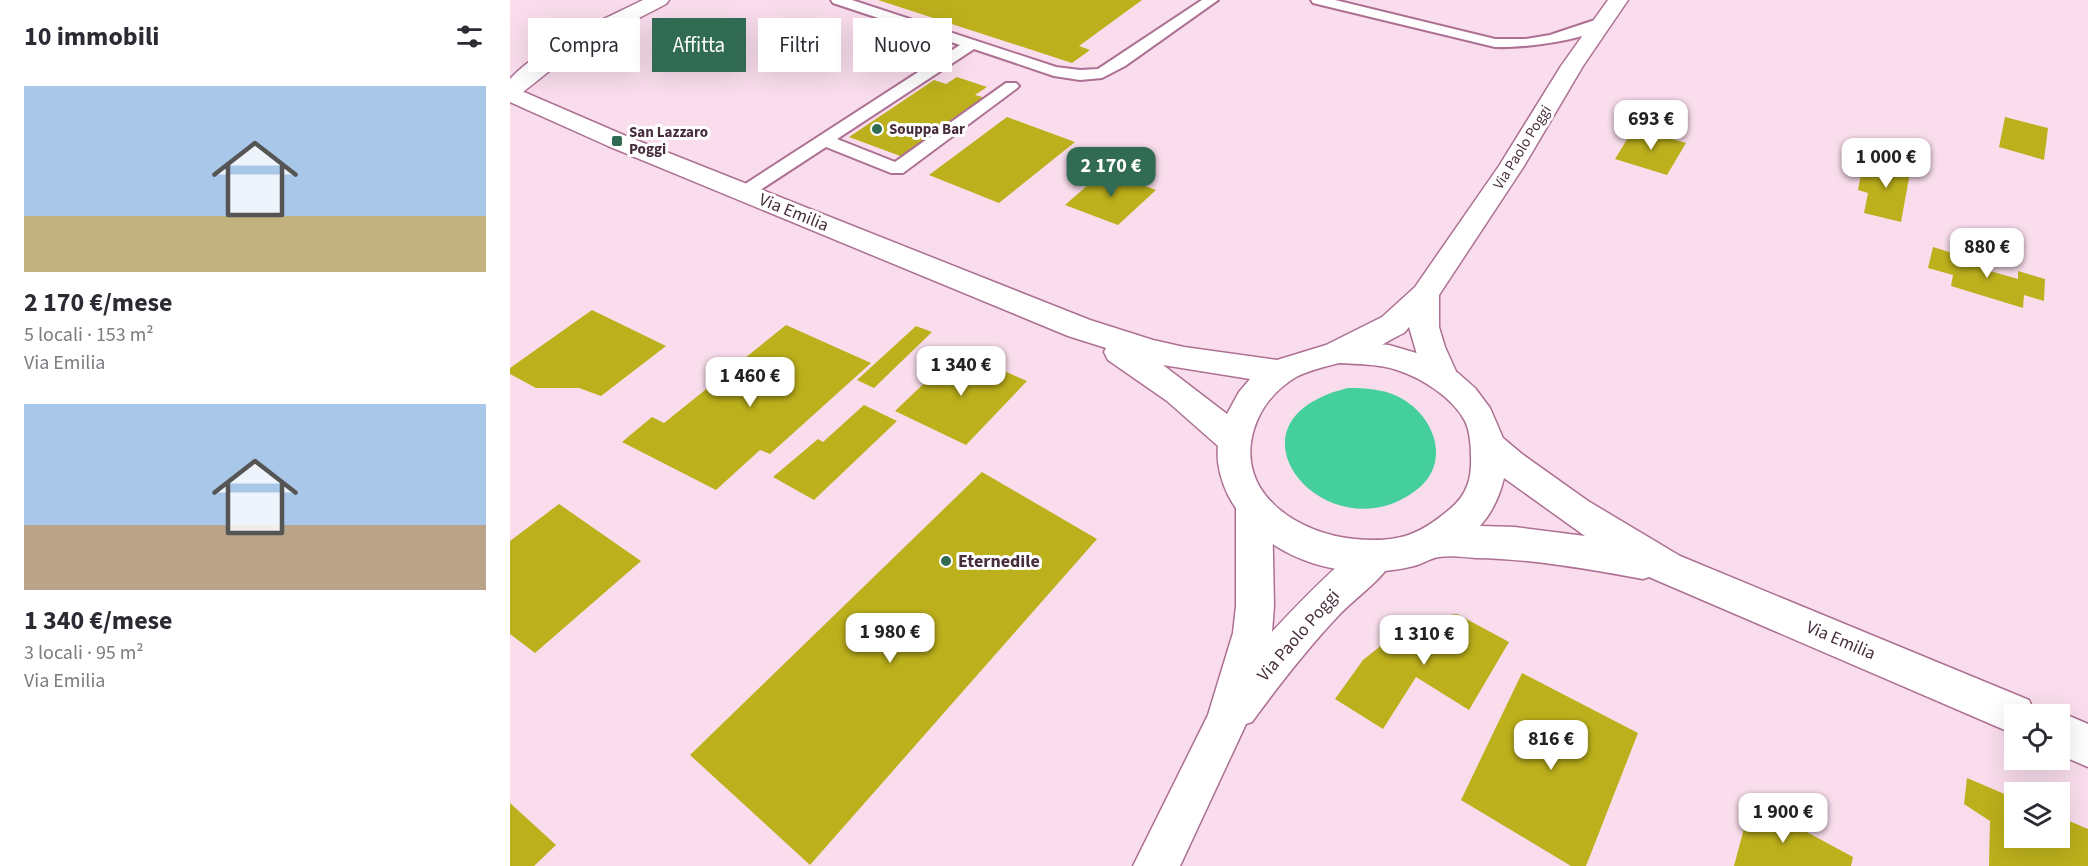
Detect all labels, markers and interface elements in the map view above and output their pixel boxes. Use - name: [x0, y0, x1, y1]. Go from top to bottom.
- text: 10 immobili: [24, 18, 160, 55]
- chip: Compra: [528, 18, 640, 72]
- chip: Affitta: [652, 18, 746, 72]
- chip: Filtri: [758, 18, 841, 72]
- chip: Nuovo: [853, 18, 952, 72]
- icon: filters: [453, 20, 486, 53]
- pin: 693 €: [1609, 100, 1693, 151]
- street label: Via Paolo Poggi: [1488, 101, 1557, 193]
- text: 693 €: [1628, 105, 1674, 133]
- place label: Souppa Bar: [889, 119, 965, 140]
- place label: San Lazzaro Poggi: [629, 122, 708, 160]
- marker: Souppa Bar: [870, 122, 884, 136]
- icon: home: [201, 125, 309, 233]
- marker: San Lazzaro Poggi: [610, 134, 624, 148]
- pin: 1 000 €: [1831, 138, 1941, 189]
- text: 1 000 €: [1856, 143, 1916, 171]
- pin: 2 170 €: [1056, 147, 1166, 198]
- text: 2 170 €: [1081, 152, 1141, 180]
- street label: Via Emilia: [755, 187, 832, 238]
- pin: 880 €: [1945, 228, 2029, 279]
- text: 880 €: [1964, 233, 2010, 261]
- text: 2 170 €/mese: [24, 284, 173, 321]
- text: 5 locali · 153 m²: [24, 321, 154, 349]
- pin: 1 340 €: [906, 346, 1016, 397]
- text: Via Emilia: [24, 349, 105, 377]
- text: 1 340 €: [931, 351, 991, 379]
- pin: 1 460 €: [695, 357, 805, 408]
- text: 1 460 €: [720, 362, 780, 390]
- icon: home: [201, 443, 309, 551]
- place label: Eternedile: [958, 549, 1040, 574]
- marker: Eternedile: [939, 554, 953, 568]
- street label: Via Paolo Poggi: [1251, 584, 1345, 687]
- text: 1 340 €/mese: [24, 602, 173, 639]
- pin: 1 980 €: [835, 613, 945, 664]
- pin: 1 310 €: [1369, 615, 1479, 666]
- street label: Via Emilia: [1802, 615, 1879, 666]
- text: 1 980 €: [860, 618, 920, 646]
- text: 1 310 €: [1394, 620, 1454, 648]
- text: 3 locali · 95 m²: [24, 639, 144, 667]
- text: Via Emilia: [24, 667, 105, 695]
- map controls: [2004, 704, 2070, 848]
- button: locate: [2004, 704, 2070, 770]
- pin: 816 €: [1509, 720, 1593, 771]
- text: 816 €: [1528, 725, 1574, 753]
- button: layers: [2004, 782, 2070, 848]
- pin: 1 900 €: [1728, 793, 1838, 844]
- text: 1 900 €: [1753, 798, 1813, 826]

